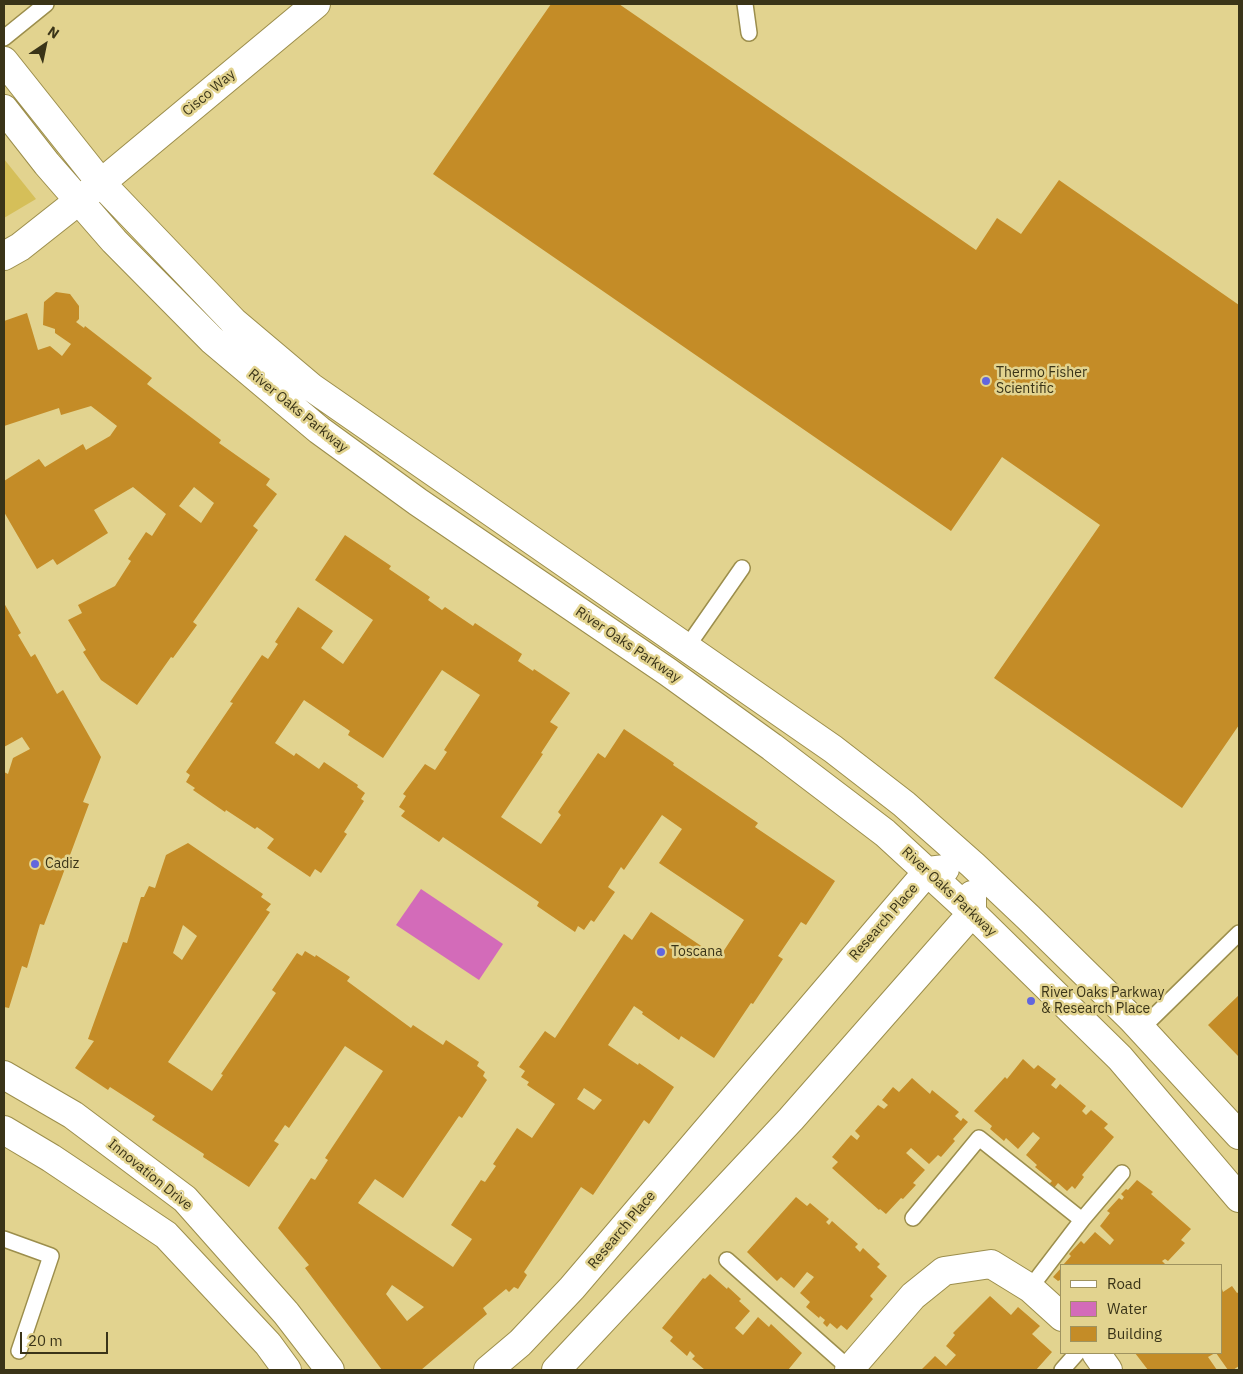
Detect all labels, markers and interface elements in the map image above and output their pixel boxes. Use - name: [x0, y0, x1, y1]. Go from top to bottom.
- north arrow: [20, 20, 70, 70]
- text: N: [44, 22, 63, 43]
- street label: Cisco Way: [179, 66, 239, 120]
- place label: Thermo Fisher Scientific: [996, 365, 1087, 398]
- street label: River Oaks Parkway: [245, 366, 351, 456]
- marker: Thermo Fisher Scientific: [980, 375, 992, 387]
- street label: River Oaks Parkway: [572, 604, 684, 686]
- street label: River Oaks Parkway: [898, 844, 1000, 940]
- place label: Cadiz: [45, 856, 79, 872]
- marker: Cadiz: [29, 858, 41, 870]
- street label: Research Place: [846, 880, 922, 964]
- place label: Toscana: [671, 944, 723, 960]
- marker: Toscana: [655, 946, 667, 958]
- place label: River Oaks Parkway & Research Place: [1041, 985, 1164, 1018]
- marker: River Oaks Parkway & Research Place: [1025, 995, 1037, 1007]
- street label: Innovation Drive: [105, 1136, 195, 1214]
- street label: Research Place: [585, 1188, 659, 1272]
- legend: [1060, 1264, 1223, 1354]
- text: Road: [1107, 1274, 1142, 1293]
- text: Water: [1107, 1299, 1147, 1318]
- scale bar: [22, 1322, 110, 1354]
- text: Building: [1107, 1324, 1162, 1343]
- text: 20 m: [28, 1331, 63, 1350]

